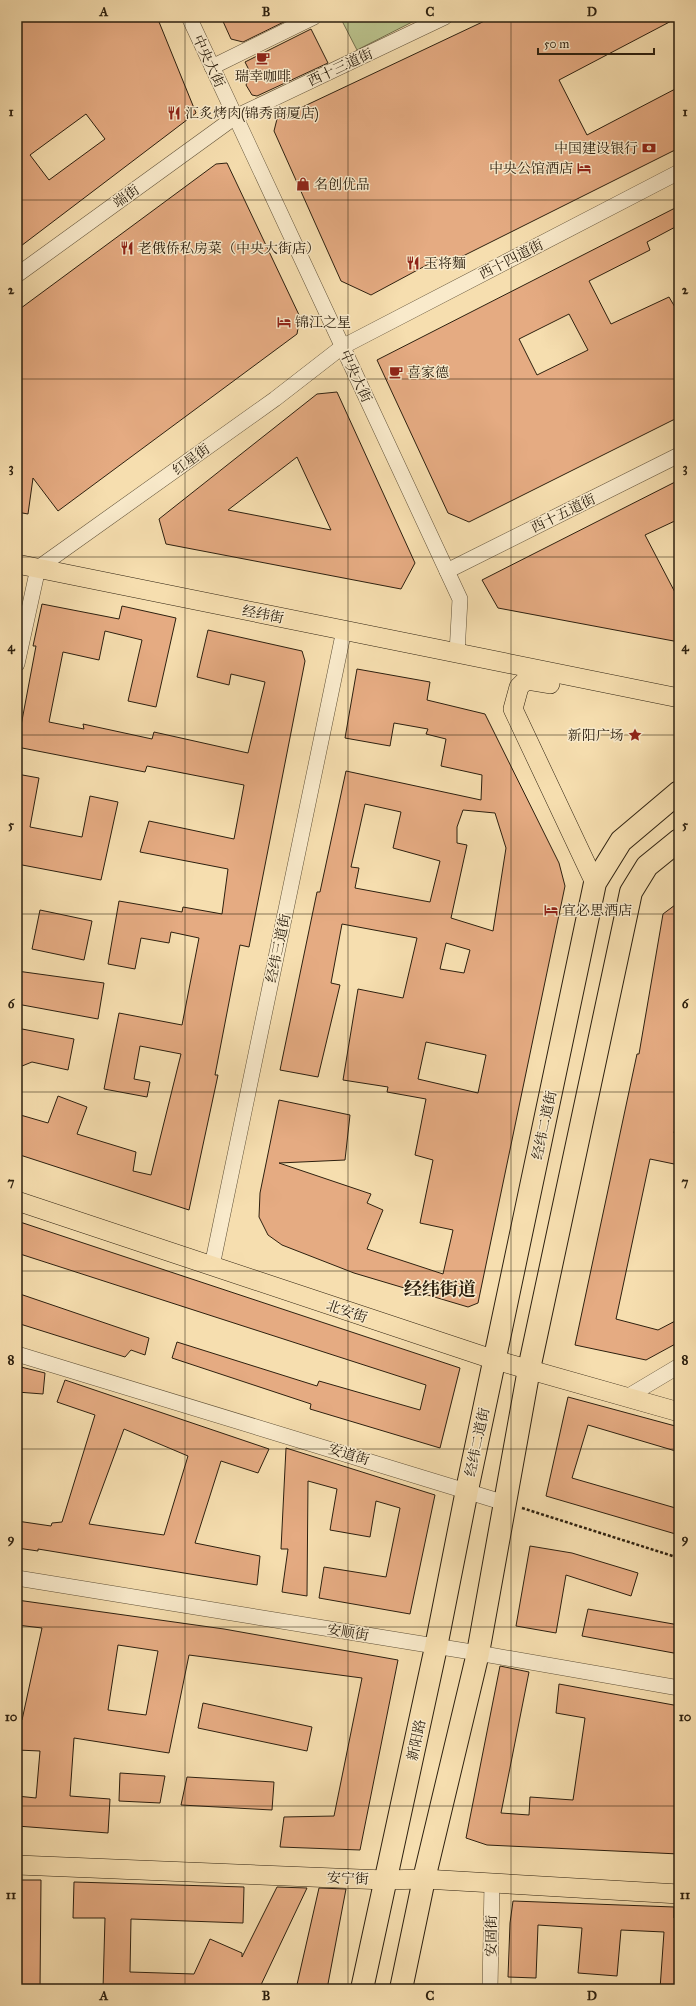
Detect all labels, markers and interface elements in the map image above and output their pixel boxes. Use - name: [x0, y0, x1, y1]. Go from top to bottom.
- text: A: [99, 4, 109, 20]
- text: B: [262, 4, 271, 20]
- text: C: [426, 4, 435, 20]
- text: D: [587, 4, 597, 20]
- scale bar: [538, 30, 654, 56]
- street label: 中央大街: [189, 32, 228, 90]
- text: 50 m: [544, 37, 569, 51]
- street label: 西十三道街: [305, 45, 376, 90]
- cafe icon: 瑞幸咖啡: [255, 50, 271, 66]
- place label: 瑞幸咖啡: [235, 68, 291, 85]
- text: 1: [8, 104, 14, 120]
- text: 1: [682, 104, 688, 120]
- restaurant icon: 汇炙烤肉(锦秀商厦店): [166, 105, 182, 121]
- place label: 汇炙烤肉(锦秀商厦店): [185, 105, 319, 123]
- place label: 中国建设银行: [554, 140, 638, 157]
- bank icon: 中国建设银行: [641, 140, 657, 156]
- place label: 中央公馆酒店: [489, 160, 573, 177]
- hotel icon: 中央公馆酒店: [576, 160, 592, 176]
- shop icon: 名创优品: [295, 176, 311, 192]
- place label: 名创优品: [314, 176, 370, 193]
- street label: 端街: [110, 181, 143, 212]
- street label: 西十四道街: [476, 236, 546, 283]
- restaurant icon: 老俄侨私房菜（中央大街店）: [119, 240, 135, 256]
- place label: 老俄侨私房菜（中央大街店）: [138, 240, 320, 257]
- restaurant icon: 玉将麵: [405, 255, 421, 271]
- place label: 玉将麵: [424, 255, 466, 272]
- text: 2: [8, 282, 15, 298]
- text: 2: [682, 282, 689, 298]
- hotel icon: 锦江之星: [276, 314, 292, 330]
- place label: 锦江之星: [295, 314, 351, 331]
- street label: 中央大街: [336, 347, 375, 405]
- cafe icon: 喜家德: [388, 364, 404, 380]
- place label: 喜家德: [407, 364, 449, 381]
- street label: 红星街: [169, 440, 213, 479]
- text: 3: [8, 460, 14, 476]
- text: 3: [682, 460, 688, 476]
- street label: 西十五道街: [528, 490, 598, 536]
- street label: 经纬街: [241, 602, 285, 627]
- text: 4: [7, 639, 15, 655]
- text: 4: [681, 639, 689, 655]
- place label: 新阳广场: [568, 727, 624, 744]
- place icon: 新阳广场: [627, 727, 643, 743]
- text: 5: [8, 817, 15, 833]
- text: 5: [682, 817, 689, 833]
- hotel icon: 宜必思酒店: [543, 902, 559, 918]
- place label: 宜必思酒店: [562, 902, 632, 919]
- street label: 经纬三道街: [263, 912, 294, 984]
- text: 6: [8, 996, 16, 1012]
- text: 6: [682, 996, 690, 1012]
- street label: 经纬二道街: [529, 1089, 560, 1161]
- text: 7: [8, 1174, 15, 1190]
- text: 7: [682, 1174, 689, 1190]
- district label: 经纬街道: [404, 1278, 476, 1300]
- street label: 北安街: [324, 1297, 369, 1326]
- text: 8: [8, 1352, 15, 1368]
- text: 8: [682, 1352, 689, 1368]
- street label: 经纬二道街: [462, 1406, 493, 1478]
- street label: 安道街: [326, 1440, 371, 1469]
- text: 9: [8, 1531, 15, 1547]
- text: 9: [682, 1531, 689, 1547]
- street label: 安顺街: [326, 1621, 370, 1644]
- text: 10: [5, 1709, 18, 1725]
- text: 10: [679, 1709, 692, 1725]
- street label: 新阳路: [404, 1718, 429, 1762]
- street label: 安宁街: [327, 1869, 369, 1888]
- text: 11: [6, 1887, 16, 1903]
- text: 11: [680, 1887, 690, 1903]
- street label: 安固街: [483, 1915, 500, 1957]
- text: A: [99, 1988, 109, 2004]
- text: B: [262, 1988, 271, 2004]
- text: C: [426, 1988, 435, 2004]
- text: D: [587, 1988, 597, 2004]

